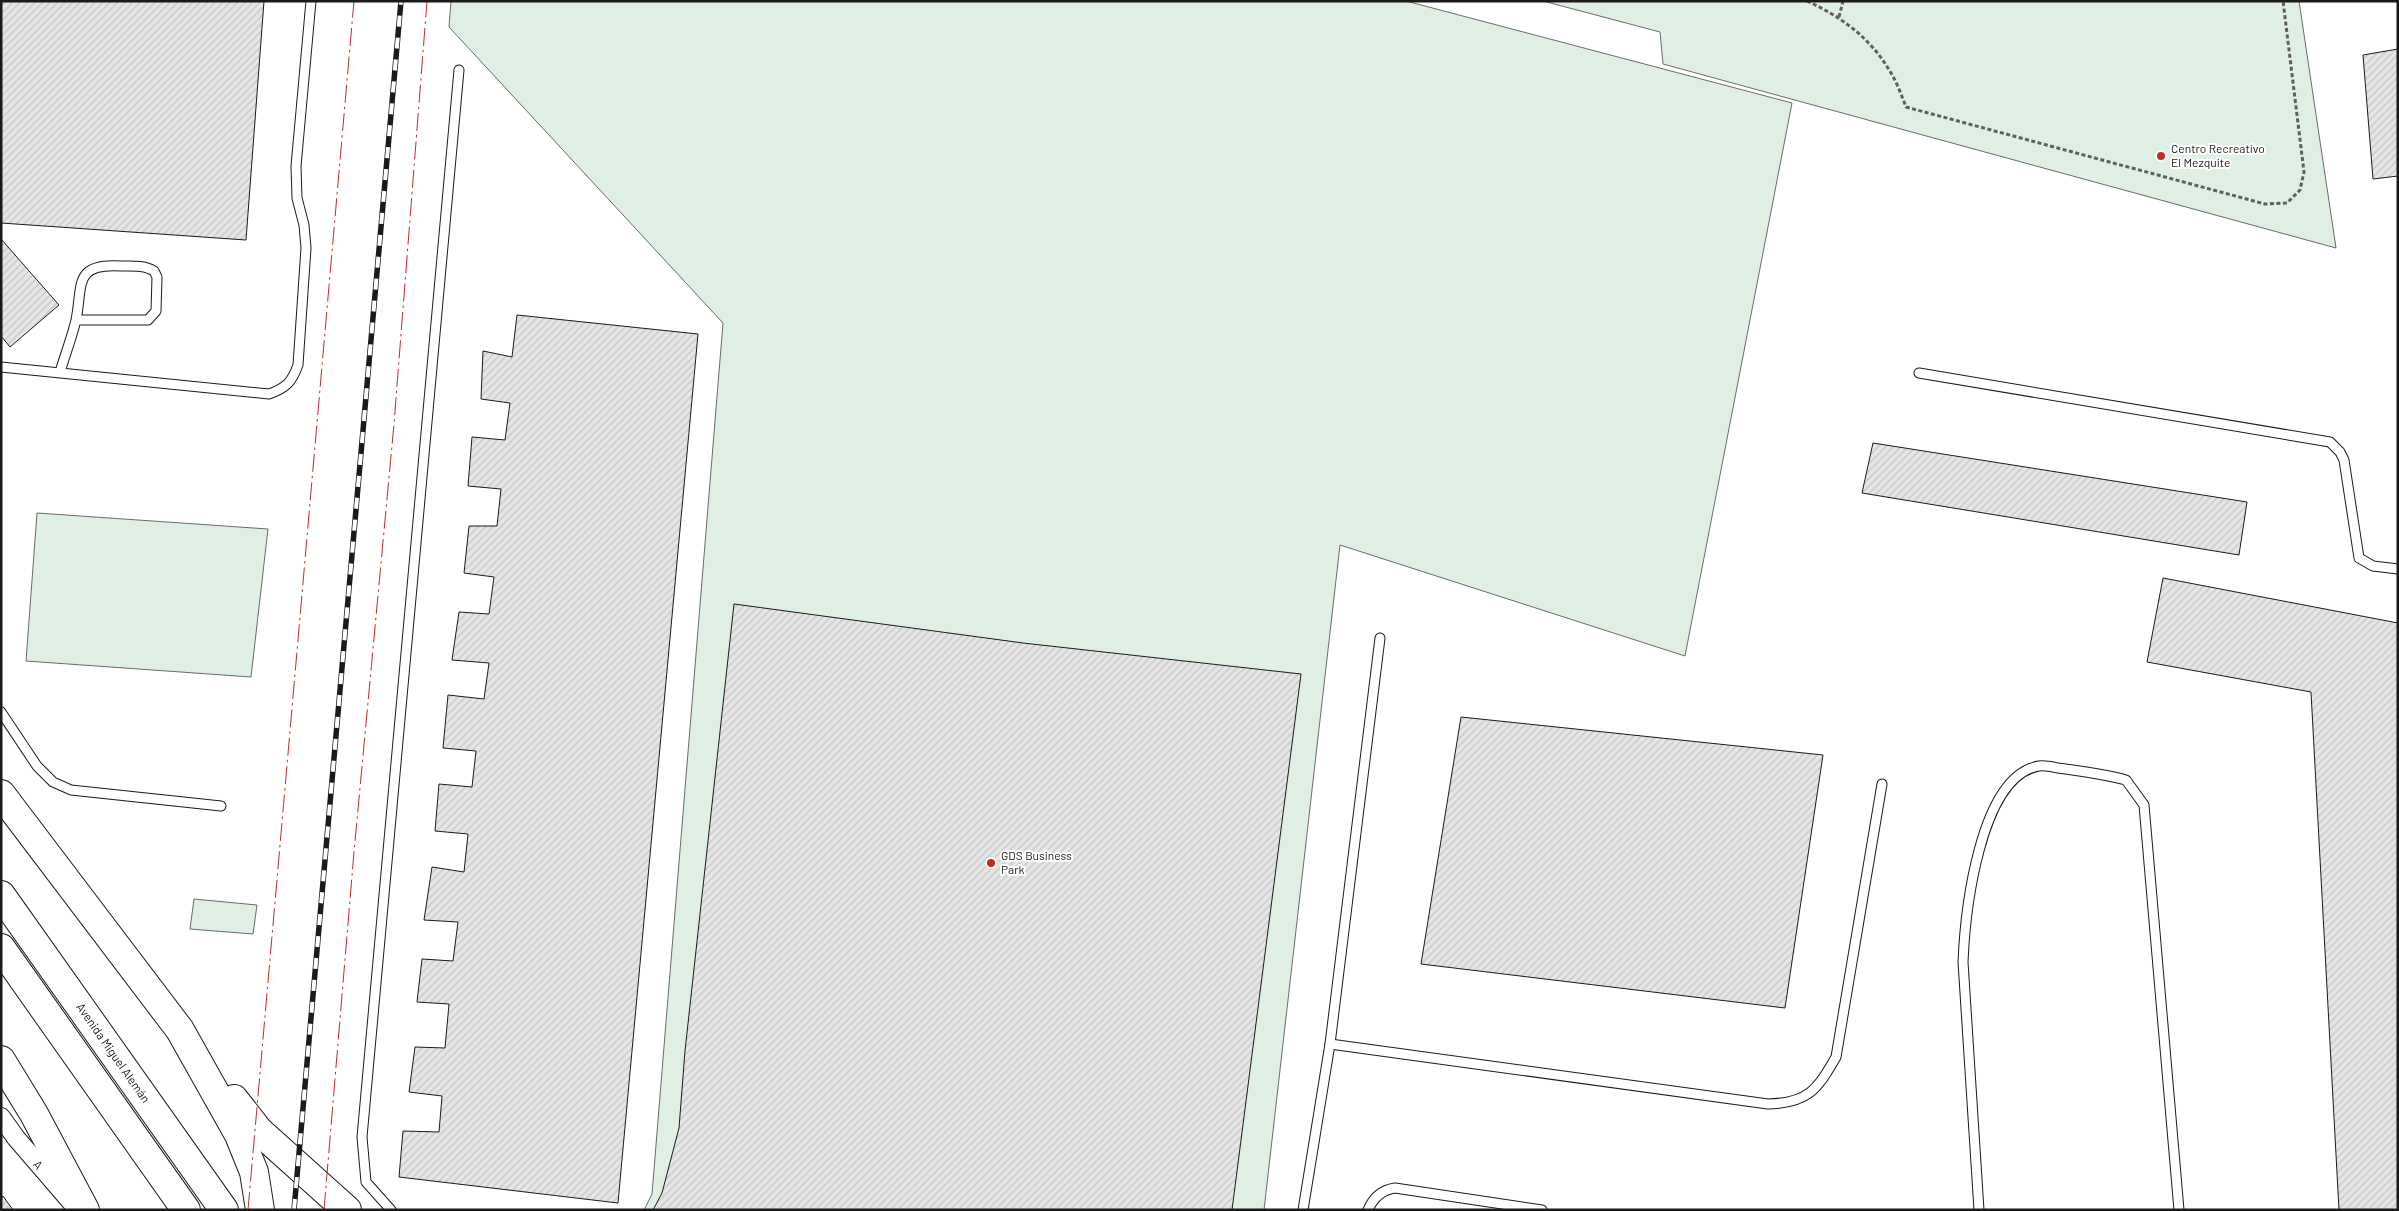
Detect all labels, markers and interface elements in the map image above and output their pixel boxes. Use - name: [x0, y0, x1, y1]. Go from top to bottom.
- place label: Centro Recreativo El Mezquite: [2171, 141, 2265, 169]
- marker: Centro Recreativo El Mezquite: [2155, 150, 2167, 162]
- place label: GDS Business Park: [1001, 848, 1072, 876]
- marker: GDS Business Park: [985, 857, 997, 869]
- street label: Avenida Miguel Alemán: [74, 1000, 154, 1105]
- street label: A: [31, 1157, 46, 1172]

